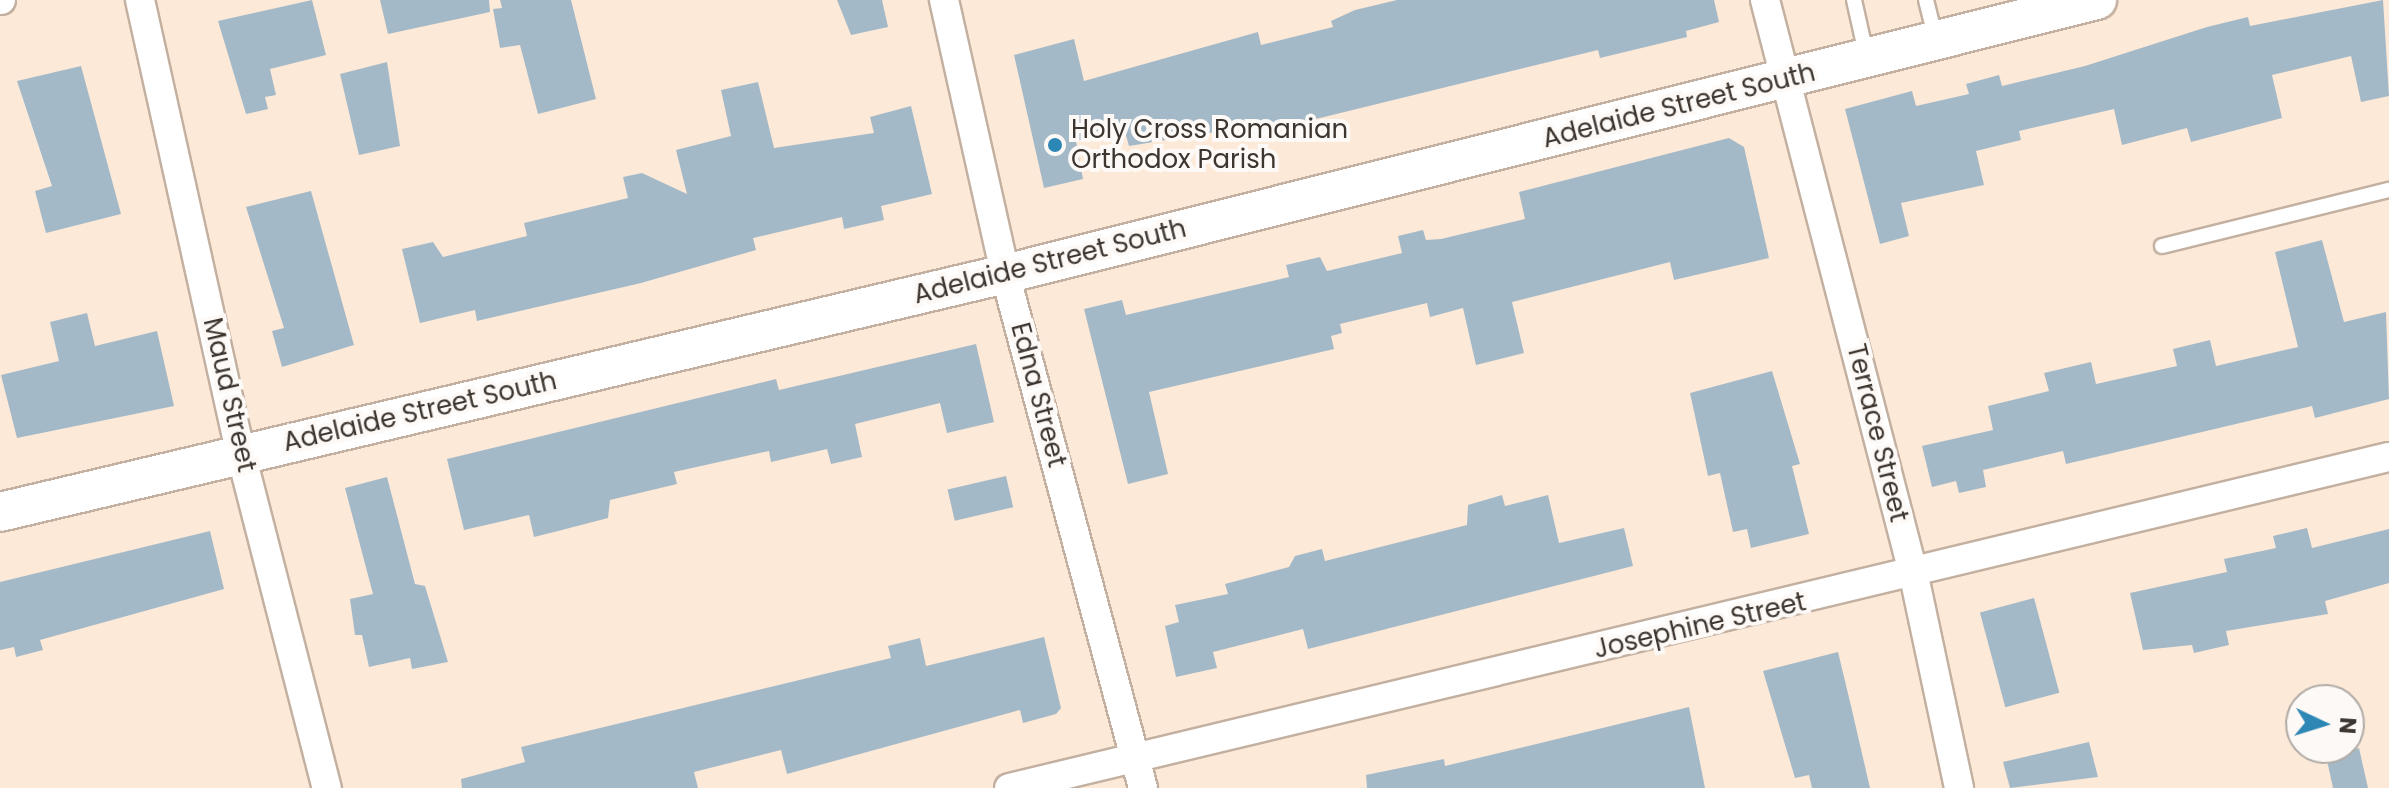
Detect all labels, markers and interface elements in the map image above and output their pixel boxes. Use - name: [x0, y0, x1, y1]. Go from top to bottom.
- street label: Adelaide Street South: [1539, 57, 1819, 155]
- place label: Holy Cross Romanian Orthodox Parish: [1071, 114, 1348, 176]
- marker: Holy Cross Romanian Orthodox Parish: [1046, 136, 1064, 154]
- street label: Adelaide Street South: [910, 213, 1190, 311]
- street label: Maud Street: [196, 315, 262, 475]
- street label: Edna Street: [1004, 319, 1072, 471]
- street label: Terrace Street: [1840, 341, 1914, 525]
- street label: Adelaide Street South: [280, 365, 560, 459]
- street label: Josephine Street: [1591, 586, 1809, 666]
- north arrow: [2285, 684, 2365, 764]
- text: N: [2331, 716, 2363, 735]

